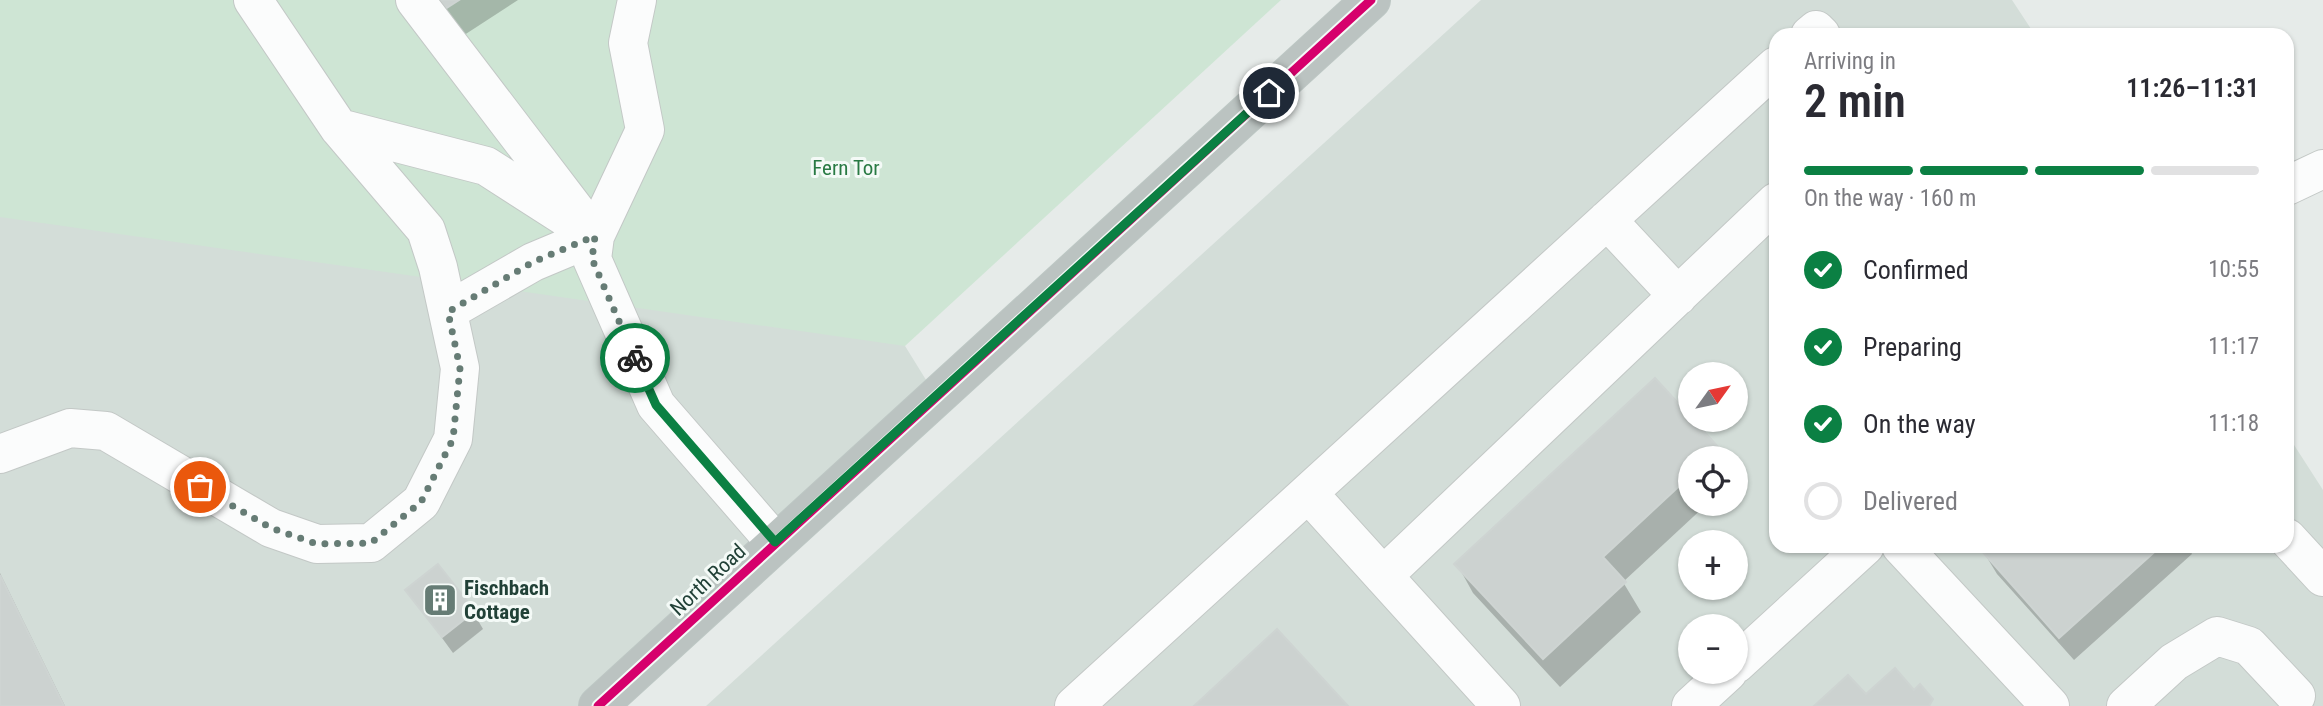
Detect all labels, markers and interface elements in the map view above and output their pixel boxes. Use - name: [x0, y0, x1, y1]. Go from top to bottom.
- text: Arriving in: [1804, 48, 1896, 75]
- pin: [1239, 63, 1299, 123]
- text: 11:26–11:31: [2126, 73, 2259, 103]
- icon: home: [1250, 74, 1288, 112]
- text: 2 min: [1804, 74, 1906, 128]
- park label: Fern Tor: [812, 156, 880, 180]
- text: On the way · 160 m: [1804, 185, 1976, 212]
- icon: check: [1804, 251, 1842, 289]
- text: Confirmed: [1863, 255, 1969, 285]
- text: 10:55: [2208, 256, 2259, 283]
- courier: [600, 323, 670, 393]
- icon: check: [1804, 328, 1842, 366]
- text: Preparing: [1863, 332, 1962, 362]
- text: 11:17: [2208, 333, 2259, 360]
- icon: bike: [616, 339, 654, 377]
- north arrow: [1678, 362, 1748, 432]
- map controls: [1678, 362, 1748, 684]
- icon: check: [1804, 405, 1842, 443]
- text: On the way: [1863, 409, 1976, 439]
- text: 11:18: [2208, 410, 2259, 437]
- button: locate: [1678, 446, 1748, 516]
- pin: [170, 457, 230, 517]
- icon: bag: [181, 468, 219, 506]
- text: Delivered: [1863, 486, 1958, 516]
- button: +: [1678, 530, 1748, 600]
- street label: North Road: [666, 539, 750, 621]
- place label: Fischbach Cottage: [464, 576, 549, 624]
- building icon: Fischbach Cottage: [421, 581, 459, 619]
- button: −: [1678, 614, 1748, 684]

